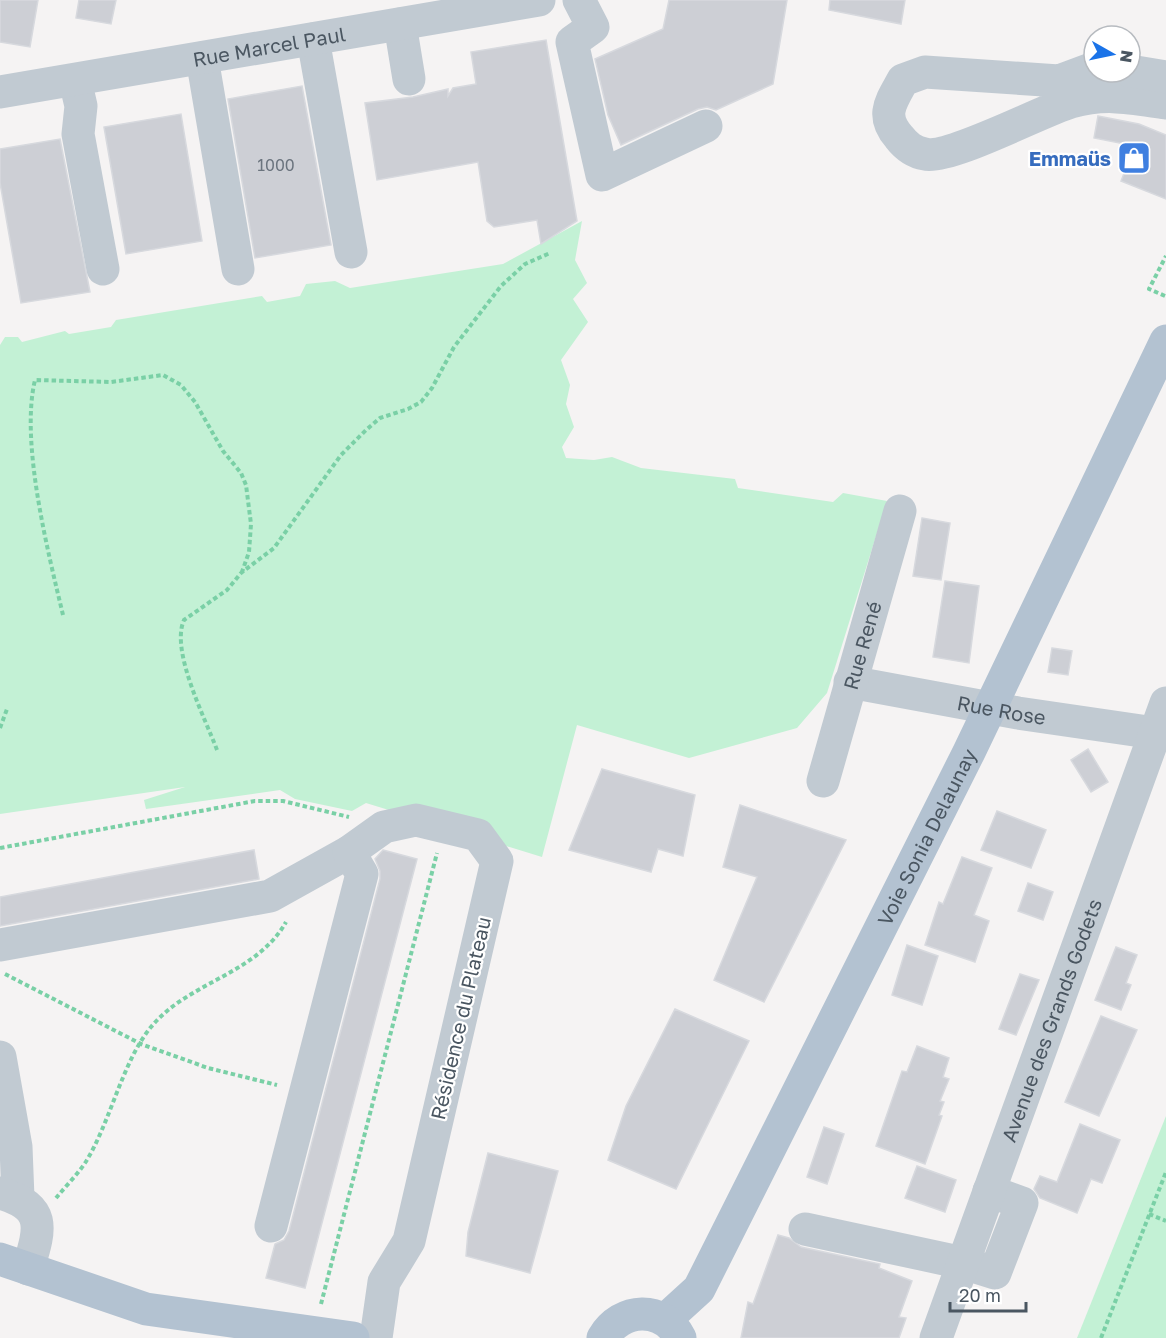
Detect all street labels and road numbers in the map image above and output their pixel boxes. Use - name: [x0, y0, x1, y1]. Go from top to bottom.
- street label: Rue Marcel Paul: [191, 21, 347, 71]
- street label: Rue René: [838, 598, 886, 692]
- street label: Rue Rose: [955, 690, 1047, 729]
- street label: Voie Sonia Delaunay: [872, 744, 981, 929]
- street label: Avenue des Grands Godets: [996, 895, 1106, 1145]
- street label: Résidence du Plateau: [425, 914, 495, 1122]

